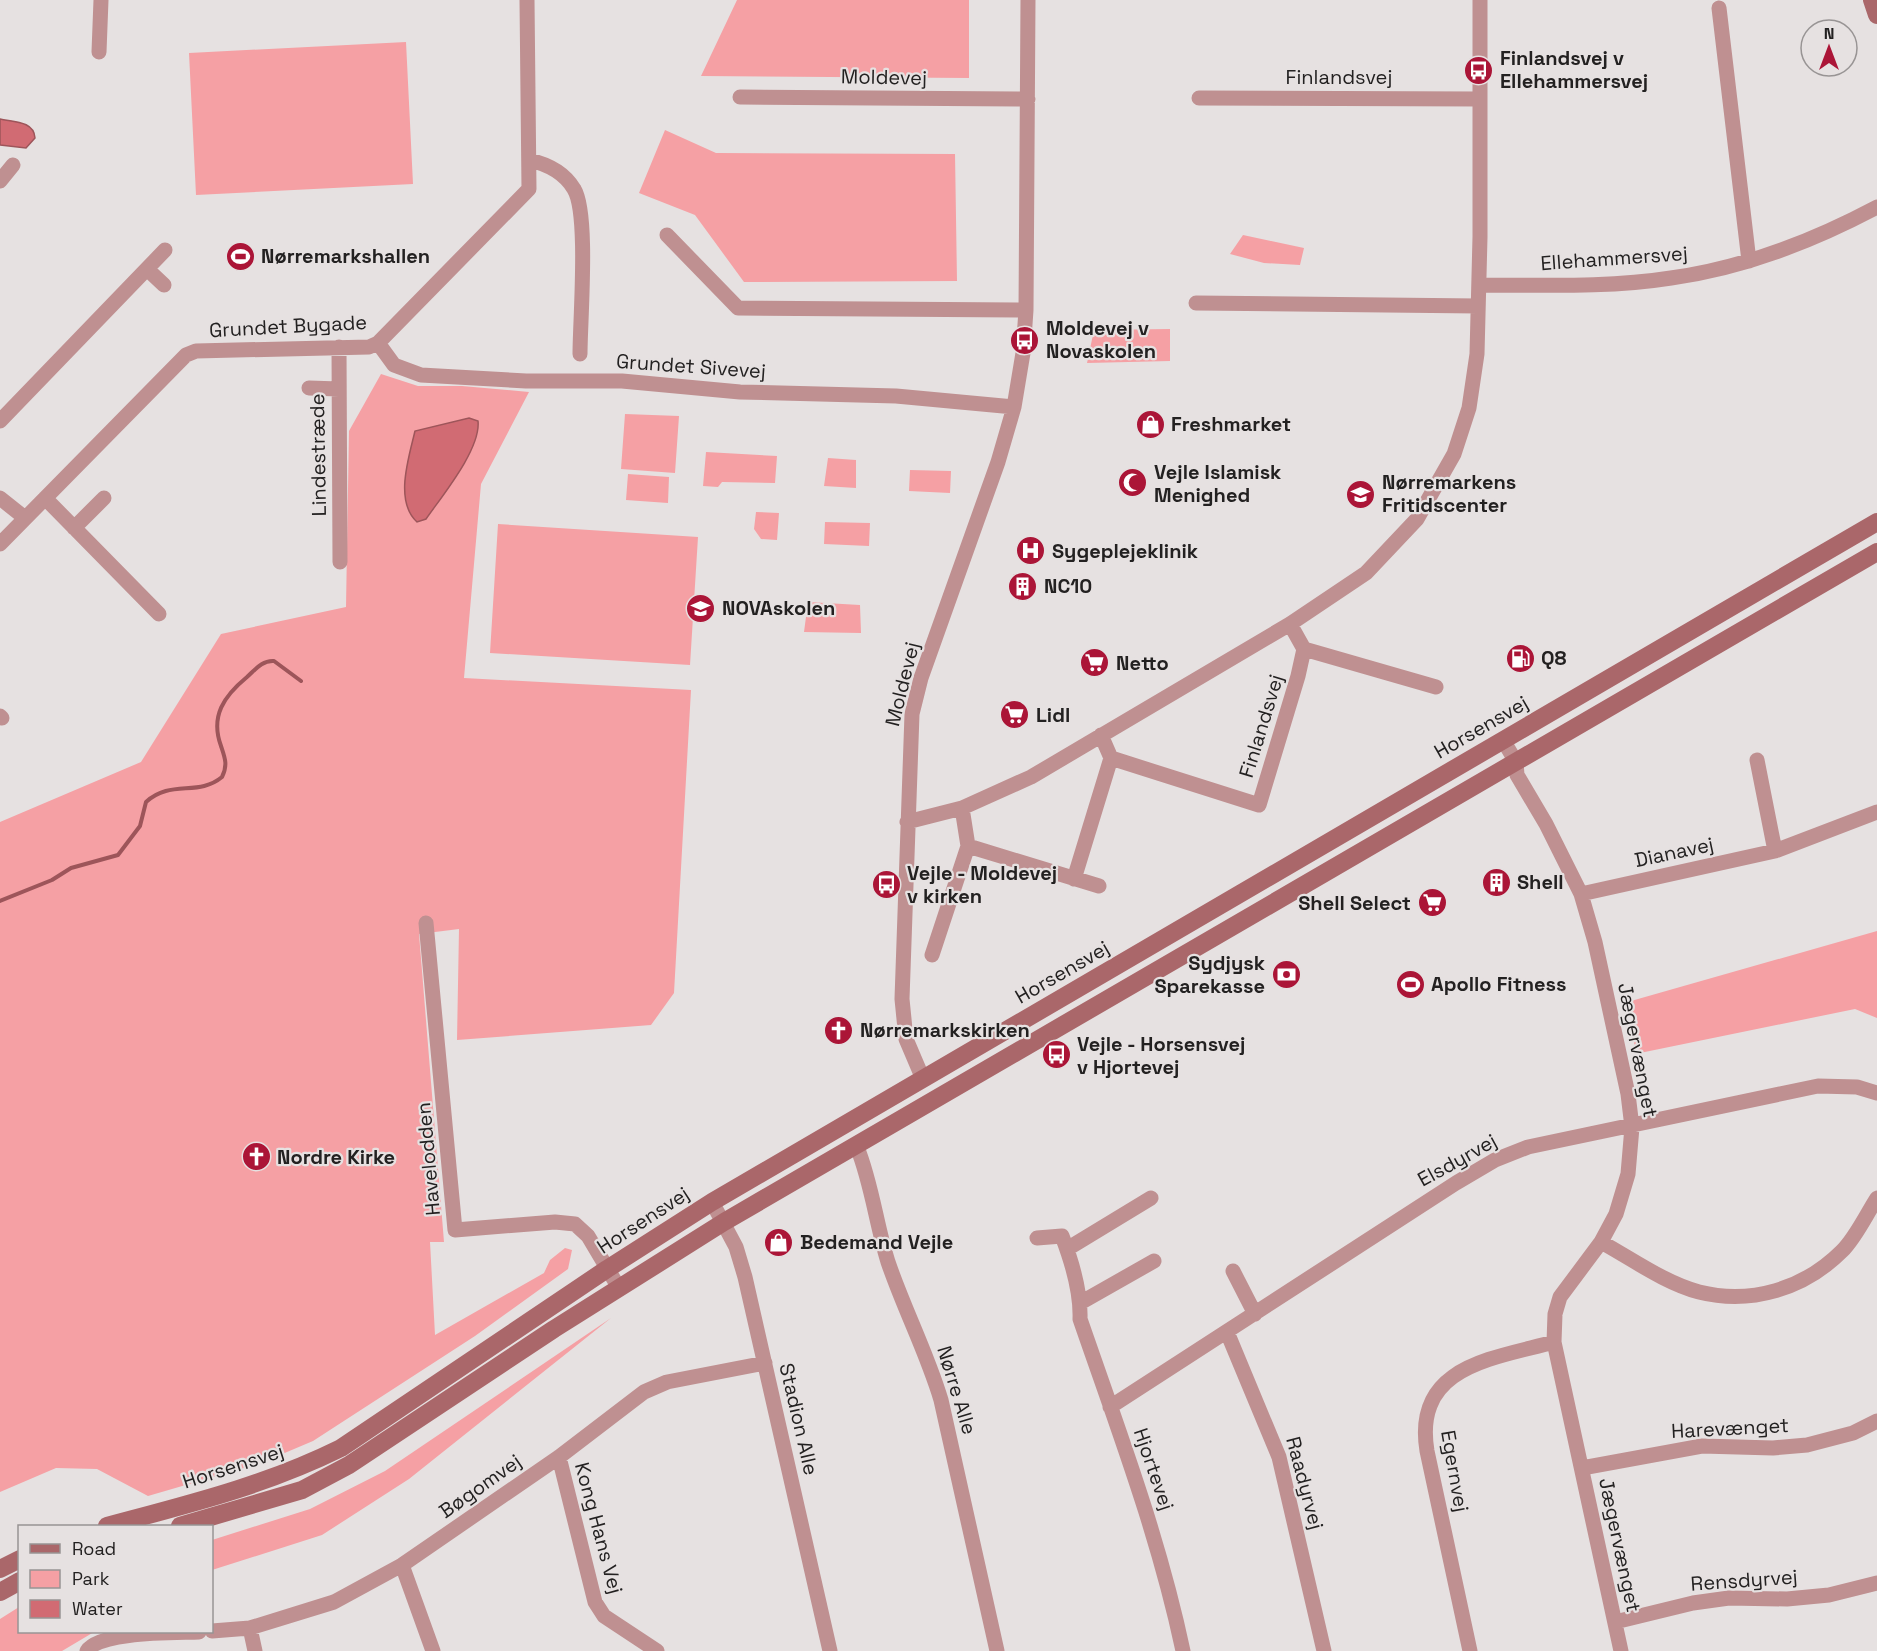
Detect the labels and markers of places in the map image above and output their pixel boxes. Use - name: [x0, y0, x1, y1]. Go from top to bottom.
- place label: Finlandsvej v Ellehammersvej: [1500, 45, 1648, 94]
- bus stop icon: Finlandsvej v Ellehammersvej: [1463, 54, 1495, 86]
- sports icon: Nørremarkshallen: [224, 240, 256, 272]
- place label: Nørremarkshallen: [261, 243, 430, 269]
- place label: Moldevej v Novaskolen: [1046, 315, 1156, 364]
- bus stop icon: Moldevej v Novaskolen: [1009, 324, 1041, 356]
- shop icon: Freshmarket: [1134, 408, 1166, 440]
- place label: Freshmarket: [1171, 411, 1291, 437]
- place label: Vejle Islamisk Menighed: [1154, 459, 1281, 508]
- mosque icon: Vejle Islamisk Menighed: [1117, 467, 1149, 499]
- place label: Nørremarkens Fritidscenter: [1382, 469, 1516, 518]
- school or university icon: Nørremarkens Fritidscenter: [1345, 478, 1377, 510]
- hospital icon: Sygeplejeklinik: [1015, 535, 1047, 567]
- place label: Sygeplejeklinik: [1052, 538, 1198, 564]
- building icon: NC10: [1007, 570, 1039, 602]
- place label: NC10: [1044, 573, 1092, 599]
- school or university icon: NOVAskolen: [685, 592, 717, 624]
- place label: NOVAskolen: [722, 595, 835, 621]
- fuel station icon: Q8: [1504, 642, 1536, 674]
- place label: Q8: [1541, 645, 1567, 671]
- supermarket icon: Netto: [1079, 647, 1111, 679]
- place label: Netto: [1116, 650, 1169, 676]
- supermarket icon: Lidl: [999, 699, 1031, 731]
- place label: Lidl: [1036, 702, 1070, 728]
- place label: Vejle - Moldevej v kirken: [907, 860, 1057, 909]
- building icon: Shell: [1480, 866, 1512, 898]
- bus stop icon: Vejle - Moldevej v kirken: [870, 868, 902, 900]
- place label: Shell: [1517, 869, 1564, 895]
- supermarket icon: Shell Select: [1416, 887, 1448, 919]
- place label: Shell Select: [1298, 890, 1411, 916]
- place label: Sydjysk Sparekasse: [1154, 950, 1265, 999]
- bank icon: Sydjysk Sparekasse: [1270, 958, 1302, 990]
- sports icon: Apollo Fitness: [1394, 968, 1426, 1000]
- place label: Apollo Fitness: [1431, 971, 1567, 997]
- church icon: Nørremarkskirken: [823, 1014, 855, 1046]
- place label: Nørremarkskirken: [860, 1017, 1030, 1043]
- place label: Vejle - Horsensvej v Hjortevej: [1077, 1031, 1245, 1080]
- bus stop icon: Vejle - Horsensvej v Hjortevej: [1040, 1039, 1072, 1071]
- church icon: Nordre Kirke: [240, 1141, 272, 1173]
- place label: Nordre Kirke: [277, 1144, 395, 1170]
- shop icon: Bedemand Vejle: [763, 1226, 795, 1258]
- place label: Bedemand Vejle: [800, 1229, 953, 1255]

